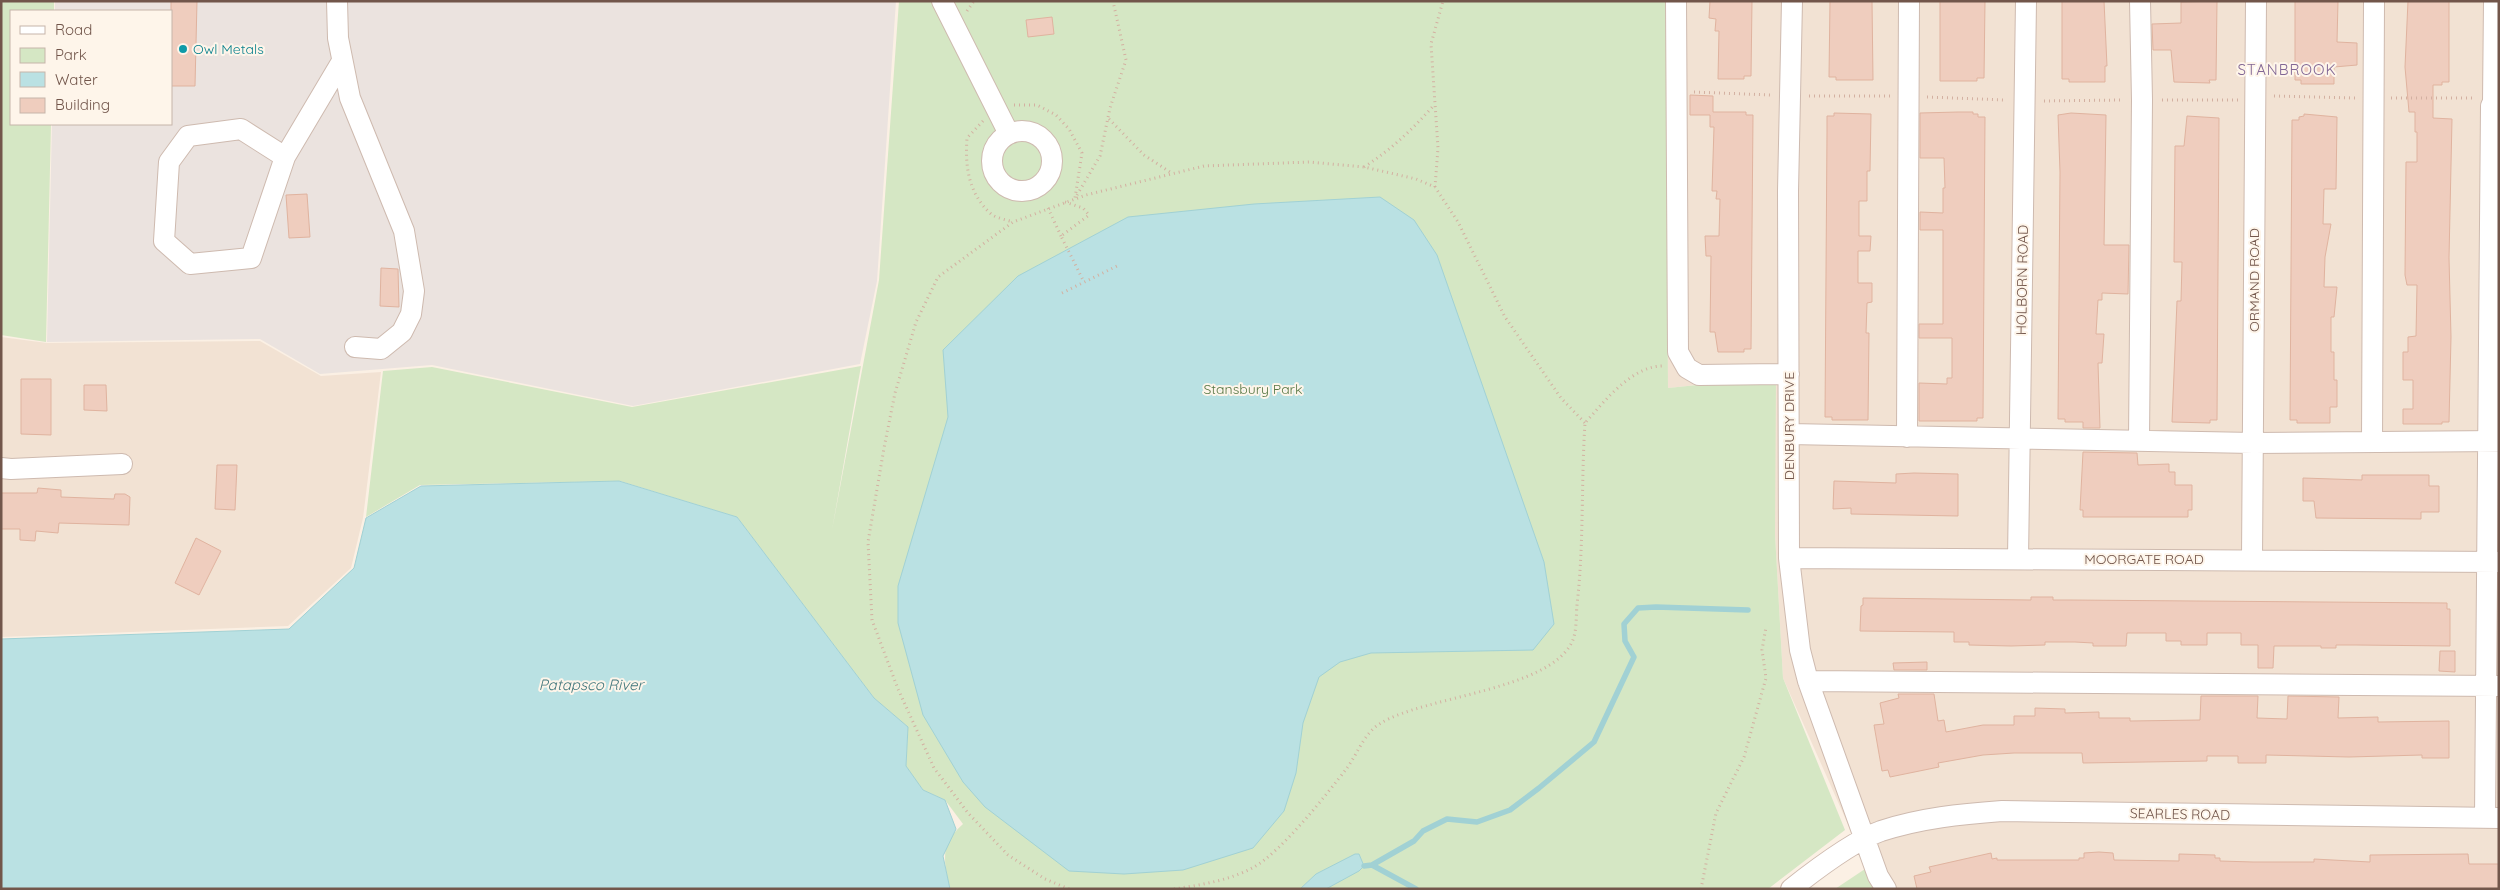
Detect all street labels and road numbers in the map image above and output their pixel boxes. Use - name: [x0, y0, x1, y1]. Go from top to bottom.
- street label: HOLBORN ROAD: [2012, 225, 2032, 335]
- street label: ORMAND ROAD: [2245, 228, 2263, 332]
- street label: DENBURY DRIVE: [1780, 372, 1798, 480]
- street label: MOORGATE ROAD: [2084, 550, 2204, 568]
- street label: SEARLES ROAD: [2130, 804, 2230, 824]

